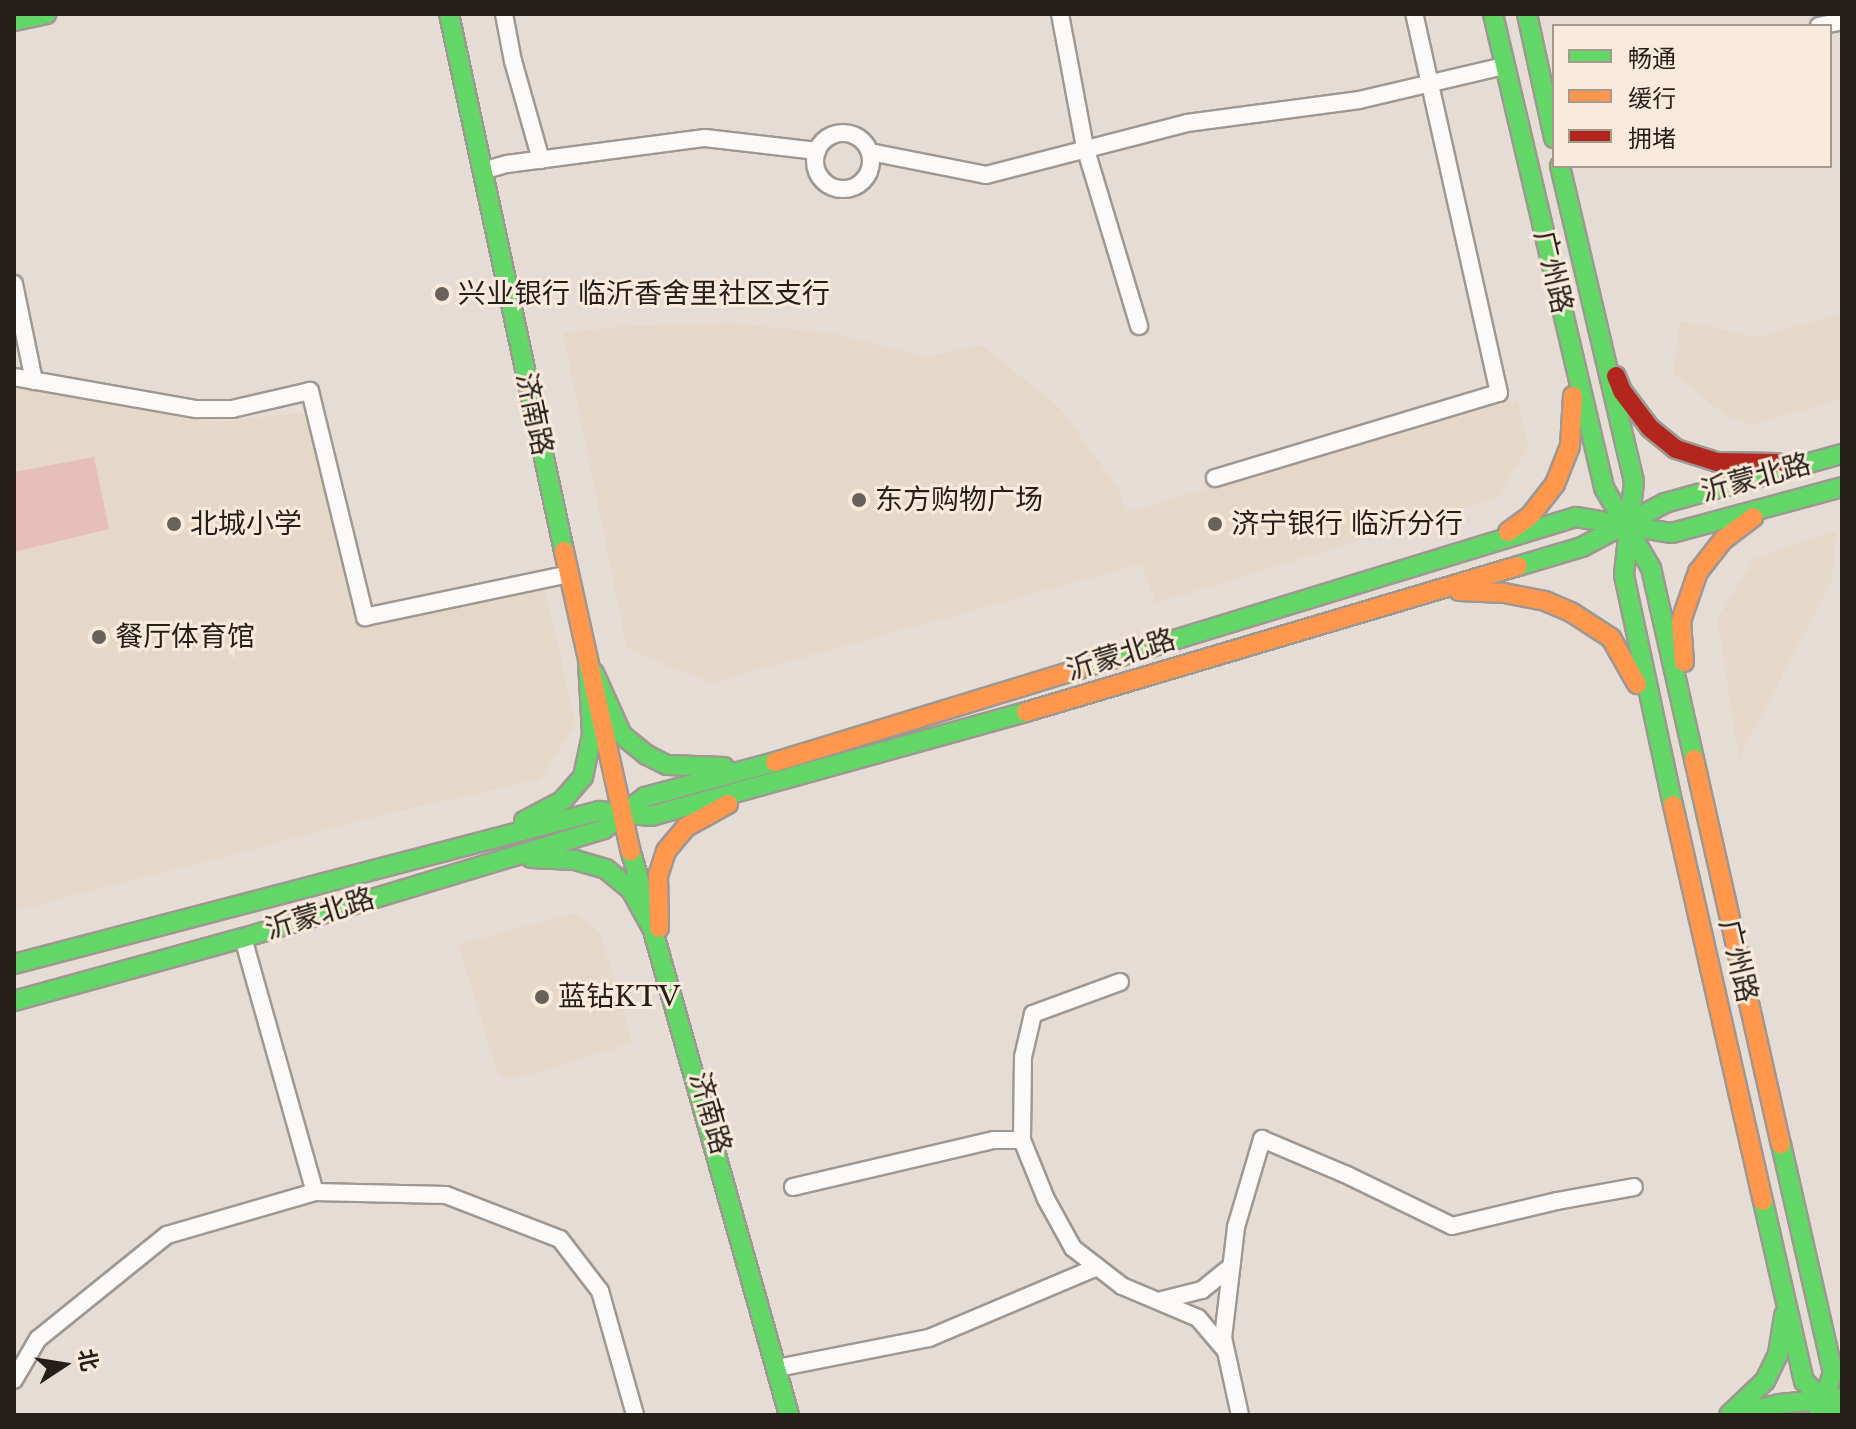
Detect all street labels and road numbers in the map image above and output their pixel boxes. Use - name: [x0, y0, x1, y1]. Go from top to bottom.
- street label: 广州路: [1527, 227, 1579, 317]
- street label: 济南路: [509, 369, 559, 459]
- street label: 沂蒙北路: [1698, 447, 1814, 509]
- street label: 沂蒙北路: [1063, 623, 1179, 687]
- street label: 沂蒙北路: [262, 882, 378, 946]
- street label: 广州路: [1712, 916, 1764, 1006]
- street label: 济南路: [682, 1068, 738, 1158]

